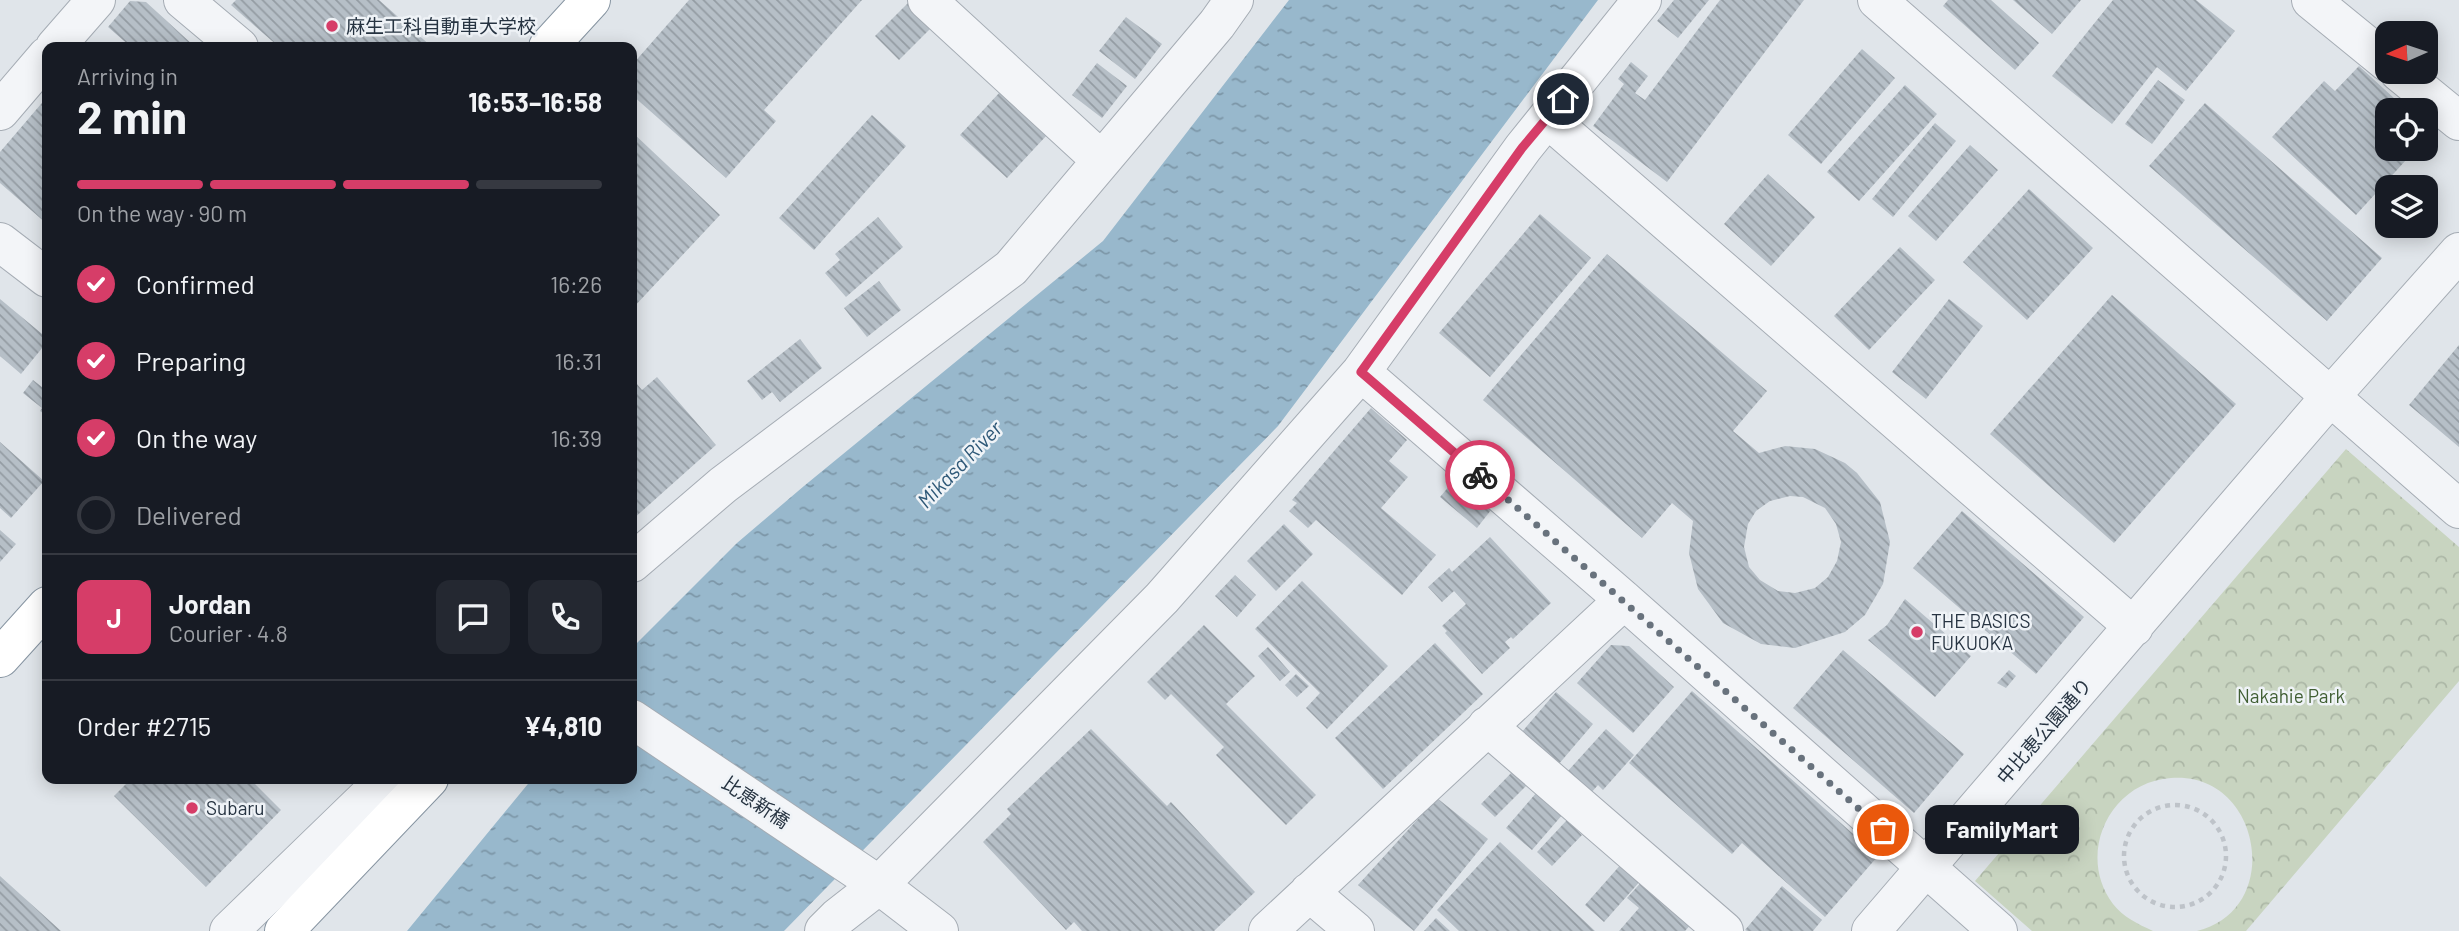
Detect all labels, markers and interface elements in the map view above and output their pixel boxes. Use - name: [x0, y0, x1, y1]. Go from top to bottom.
- place label: 麻生工科自動車大学校: [346, 14, 536, 37]
- marker: 麻生工科自動車大学校: [324, 18, 340, 34]
- north arrow: [2375, 21, 2438, 84]
- map controls: [2375, 21, 2438, 238]
- text: Arriving in: [77, 62, 178, 90]
- pin: [1533, 69, 1593, 129]
- icon: home: [1544, 80, 1582, 118]
- text: 16:53–16:58: [468, 86, 602, 117]
- text: 2 min: [77, 88, 187, 143]
- button: locate: [2375, 98, 2438, 161]
- button: layers: [2375, 175, 2438, 238]
- text: On the way · 90 m: [77, 199, 247, 227]
- icon: check: [77, 265, 115, 303]
- text: Confirmed: [136, 268, 255, 299]
- text: 16:26: [550, 270, 602, 298]
- icon: check: [77, 342, 115, 380]
- text: Preparing: [136, 345, 246, 376]
- text: 16:31: [555, 347, 602, 375]
- water label: Mikasa River: [911, 415, 1007, 513]
- icon: check: [77, 419, 115, 457]
- text: On the way: [136, 422, 257, 453]
- text: 16:39: [550, 424, 602, 452]
- courier: [1445, 440, 1515, 510]
- icon: bike: [1461, 456, 1499, 494]
- text: Delivered: [136, 499, 242, 530]
- button: chat: [436, 580, 510, 654]
- button: phone: [528, 580, 602, 654]
- text: Jordan: [169, 588, 251, 619]
- text: J: [106, 602, 122, 633]
- place label: THE BASICS FUKUOKA: [1931, 609, 2031, 654]
- text: Courier · 4.8: [169, 619, 288, 647]
- marker: THE BASICS FUKUOKA: [1909, 624, 1925, 640]
- street label: 中比恵公園通り: [1991, 673, 2096, 788]
- park label: Nakahie Park: [2237, 684, 2345, 707]
- text: Order #2715: [77, 710, 211, 741]
- text: ¥4,810: [524, 710, 602, 741]
- street label: 比恵新橋: [718, 771, 794, 832]
- place label: Subaru: [206, 796, 264, 819]
- marker: Subaru: [184, 800, 200, 816]
- pin: [1853, 800, 1913, 860]
- callout: FamilyMart: [1925, 806, 2079, 854]
- icon: bag: [1864, 811, 1902, 849]
- text: FamilyMart: [1946, 815, 2058, 843]

